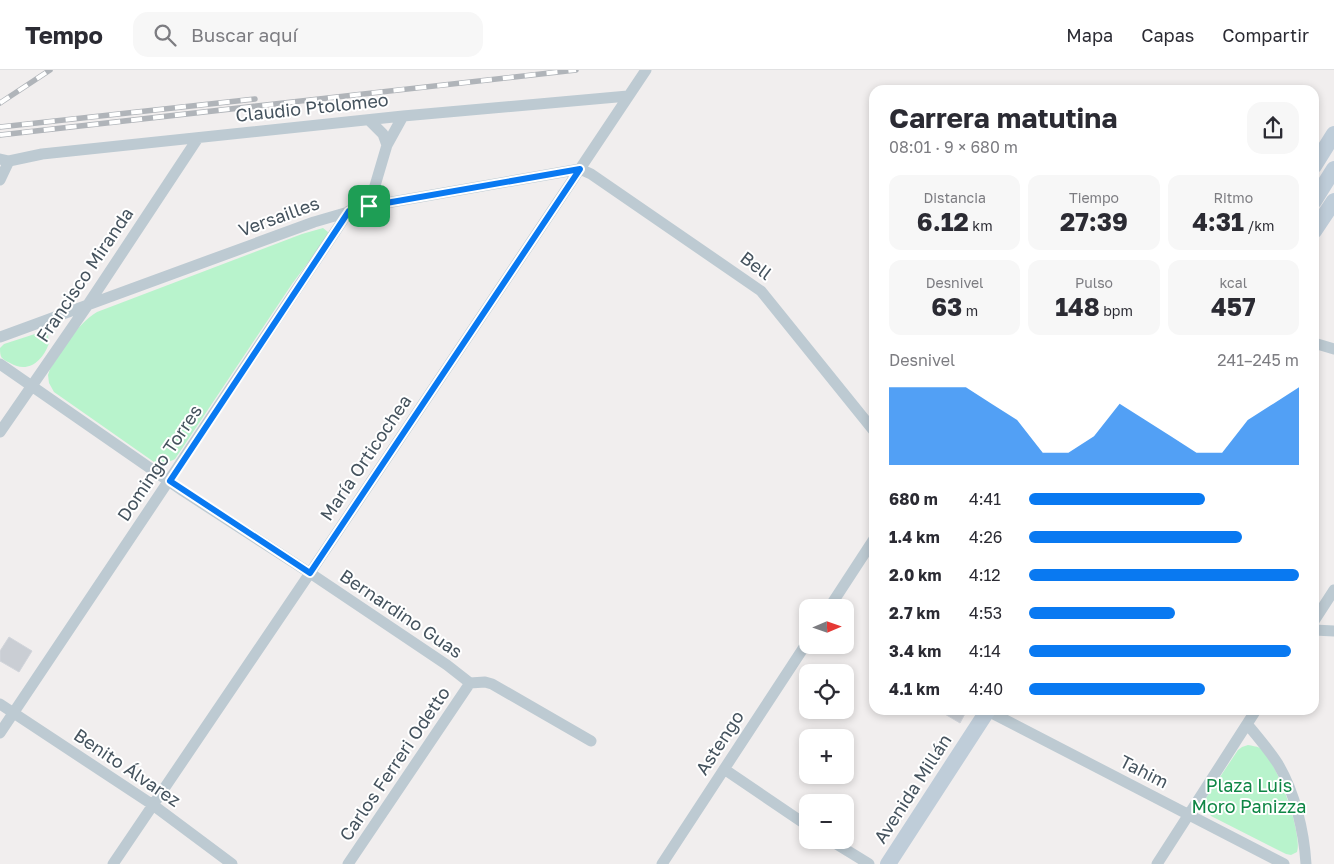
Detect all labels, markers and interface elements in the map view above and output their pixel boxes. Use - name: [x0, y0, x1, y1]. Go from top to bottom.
- search box: [133, 12, 483, 57]
- text: Tempo: [25, 20, 103, 49]
- icon: search: [151, 21, 179, 49]
- text: Buscar aquí: [191, 23, 298, 46]
- text: Mapa: [1066, 24, 1113, 46]
- text: Capas: [1141, 24, 1194, 46]
- text: Compartir: [1222, 24, 1309, 46]
- street label: Claudio Ptolomeo: [234, 88, 390, 126]
- text: Carrera matutina: [889, 101, 1117, 134]
- button: share: [1247, 102, 1299, 154]
- text: 08:01 · 9 × 680 m: [889, 137, 1018, 157]
- pin: [348, 185, 390, 227]
- text: Distancia: [923, 189, 986, 206]
- text: Tiempo: [1069, 189, 1119, 206]
- text: Ritmo: [1213, 189, 1253, 206]
- street label: Versailles: [235, 191, 322, 241]
- icon: arrive: [355, 192, 383, 220]
- street label: Francisco Miranda: [31, 203, 137, 346]
- text: 6.12: [917, 206, 969, 237]
- text: 27:39: [1060, 206, 1128, 237]
- text: 4:31: [1192, 206, 1244, 237]
- text: km: [969, 217, 993, 234]
- text: /km: [1244, 217, 1274, 234]
- street label: Bell: [736, 246, 777, 284]
- text: Desnivel: [926, 274, 984, 291]
- text: Pulso: [1075, 274, 1113, 291]
- text: kcal: [1219, 274, 1247, 291]
- text: 63: [931, 291, 962, 322]
- text: 148: [1055, 291, 1100, 322]
- text: 457: [1211, 291, 1256, 322]
- text: m: [962, 302, 978, 319]
- text: bpm: [1100, 302, 1133, 319]
- text: Desnivel: [889, 350, 955, 370]
- text: 241–245 m: [1217, 350, 1299, 370]
- street label: María Orticochea: [315, 390, 415, 525]
- street label: Domingo Torres: [112, 400, 206, 525]
- text: 680 m: [889, 489, 938, 509]
- text: 4:41: [969, 489, 1001, 509]
- text: 1.4 km: [889, 527, 940, 547]
- text: 4:26: [969, 527, 1003, 547]
- street label: Bernardino Guas: [336, 564, 467, 662]
- text: 2.0 km: [889, 565, 942, 585]
- text: 4:12: [969, 565, 1001, 585]
- north arrow: [799, 599, 854, 654]
- map controls: [799, 599, 854, 849]
- text: 2.7 km: [889, 603, 940, 623]
- text: 4:53: [969, 603, 1002, 623]
- text: 3.4 km: [889, 641, 941, 661]
- text: 4:14: [969, 641, 1001, 661]
- button: locate: [799, 664, 854, 719]
- text: 4.1 km: [889, 679, 940, 699]
- text: 4:40: [969, 679, 1003, 699]
- street label: Carlos Ferreri Odetto: [334, 682, 454, 845]
- street label: Astengo: [690, 706, 748, 779]
- street label: Benito Álvarez: [70, 723, 185, 811]
- button: +: [799, 729, 854, 784]
- street label: Avenida Millán: [869, 730, 956, 847]
- street label: Tahim: [1116, 750, 1172, 793]
- park label: Plaza Luis Moro Panizza: [1192, 774, 1306, 817]
- button: −: [799, 794, 854, 849]

